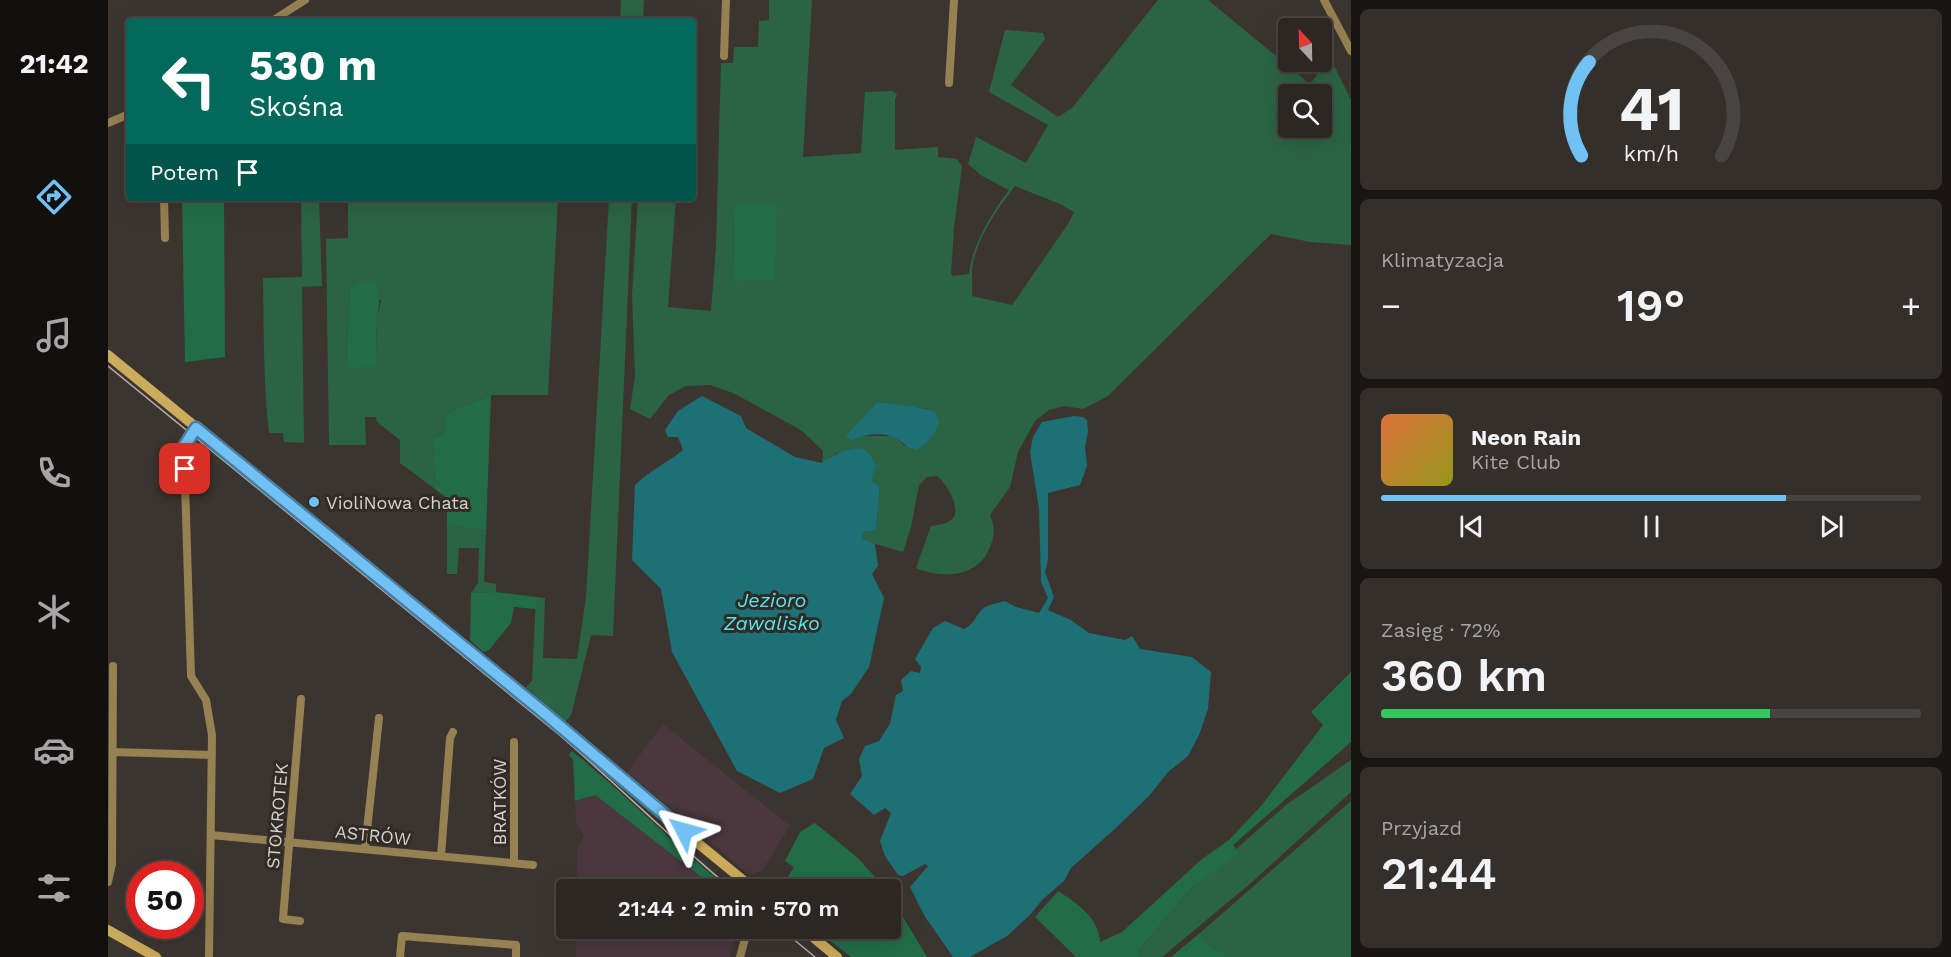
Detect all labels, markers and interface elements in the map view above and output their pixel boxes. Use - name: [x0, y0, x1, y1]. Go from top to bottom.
- north arrow: [1278, 18, 1332, 72]
- map controls: [1278, 18, 1332, 138]
- text: 530 m: [249, 41, 377, 90]
- icon: left: [150, 42, 228, 120]
- text: 21:42: [19, 48, 89, 80]
- text: 41: [1618, 72, 1684, 145]
- button: search: [1278, 84, 1332, 138]
- text: Skośna: [249, 91, 344, 123]
- text: km/h: [1623, 142, 1679, 167]
- icon: arrive: [231, 156, 264, 189]
- text: Potem: [150, 160, 219, 185]
- icon: directions: [33, 176, 75, 218]
- text: Klimatyzacja: [1381, 248, 1504, 272]
- text: 19°: [1617, 279, 1685, 332]
- text: −: [1381, 286, 1401, 325]
- text: +: [1901, 286, 1921, 325]
- icon: music: [33, 314, 75, 356]
- text: Neon Rain: [1471, 425, 1581, 450]
- pin: [159, 443, 210, 494]
- text: Kite Club: [1471, 450, 1561, 474]
- icon: phone: [33, 452, 75, 494]
- icon: arrive: [168, 452, 201, 485]
- place label: VioliNowa Chata: [326, 492, 469, 513]
- marker: VioliNowa Chata: [307, 495, 321, 509]
- icon: previous: [1455, 510, 1488, 543]
- icon: pause: [1635, 510, 1668, 543]
- icon: next: [1815, 510, 1848, 543]
- water label: Jezioro Zawalisko: [723, 588, 820, 635]
- icon: climate: [33, 591, 75, 633]
- text: Zasięg · 72%: [1381, 618, 1500, 642]
- text: 360 km: [1381, 649, 1547, 702]
- icon: car: [33, 729, 75, 771]
- street label: BRATKÓW: [489, 759, 510, 845]
- street label: STOKROTEK: [262, 762, 292, 870]
- position arrow: [652, 799, 716, 863]
- text: Przyjazd: [1381, 816, 1462, 840]
- street label: ASTRÓW: [334, 821, 412, 849]
- text: 21:44: [1381, 847, 1497, 900]
- speed limit sign: 50: [126, 861, 204, 939]
- icon: filters: [33, 867, 75, 909]
- text: 21:44 · 2 min · 570 m: [618, 896, 839, 921]

